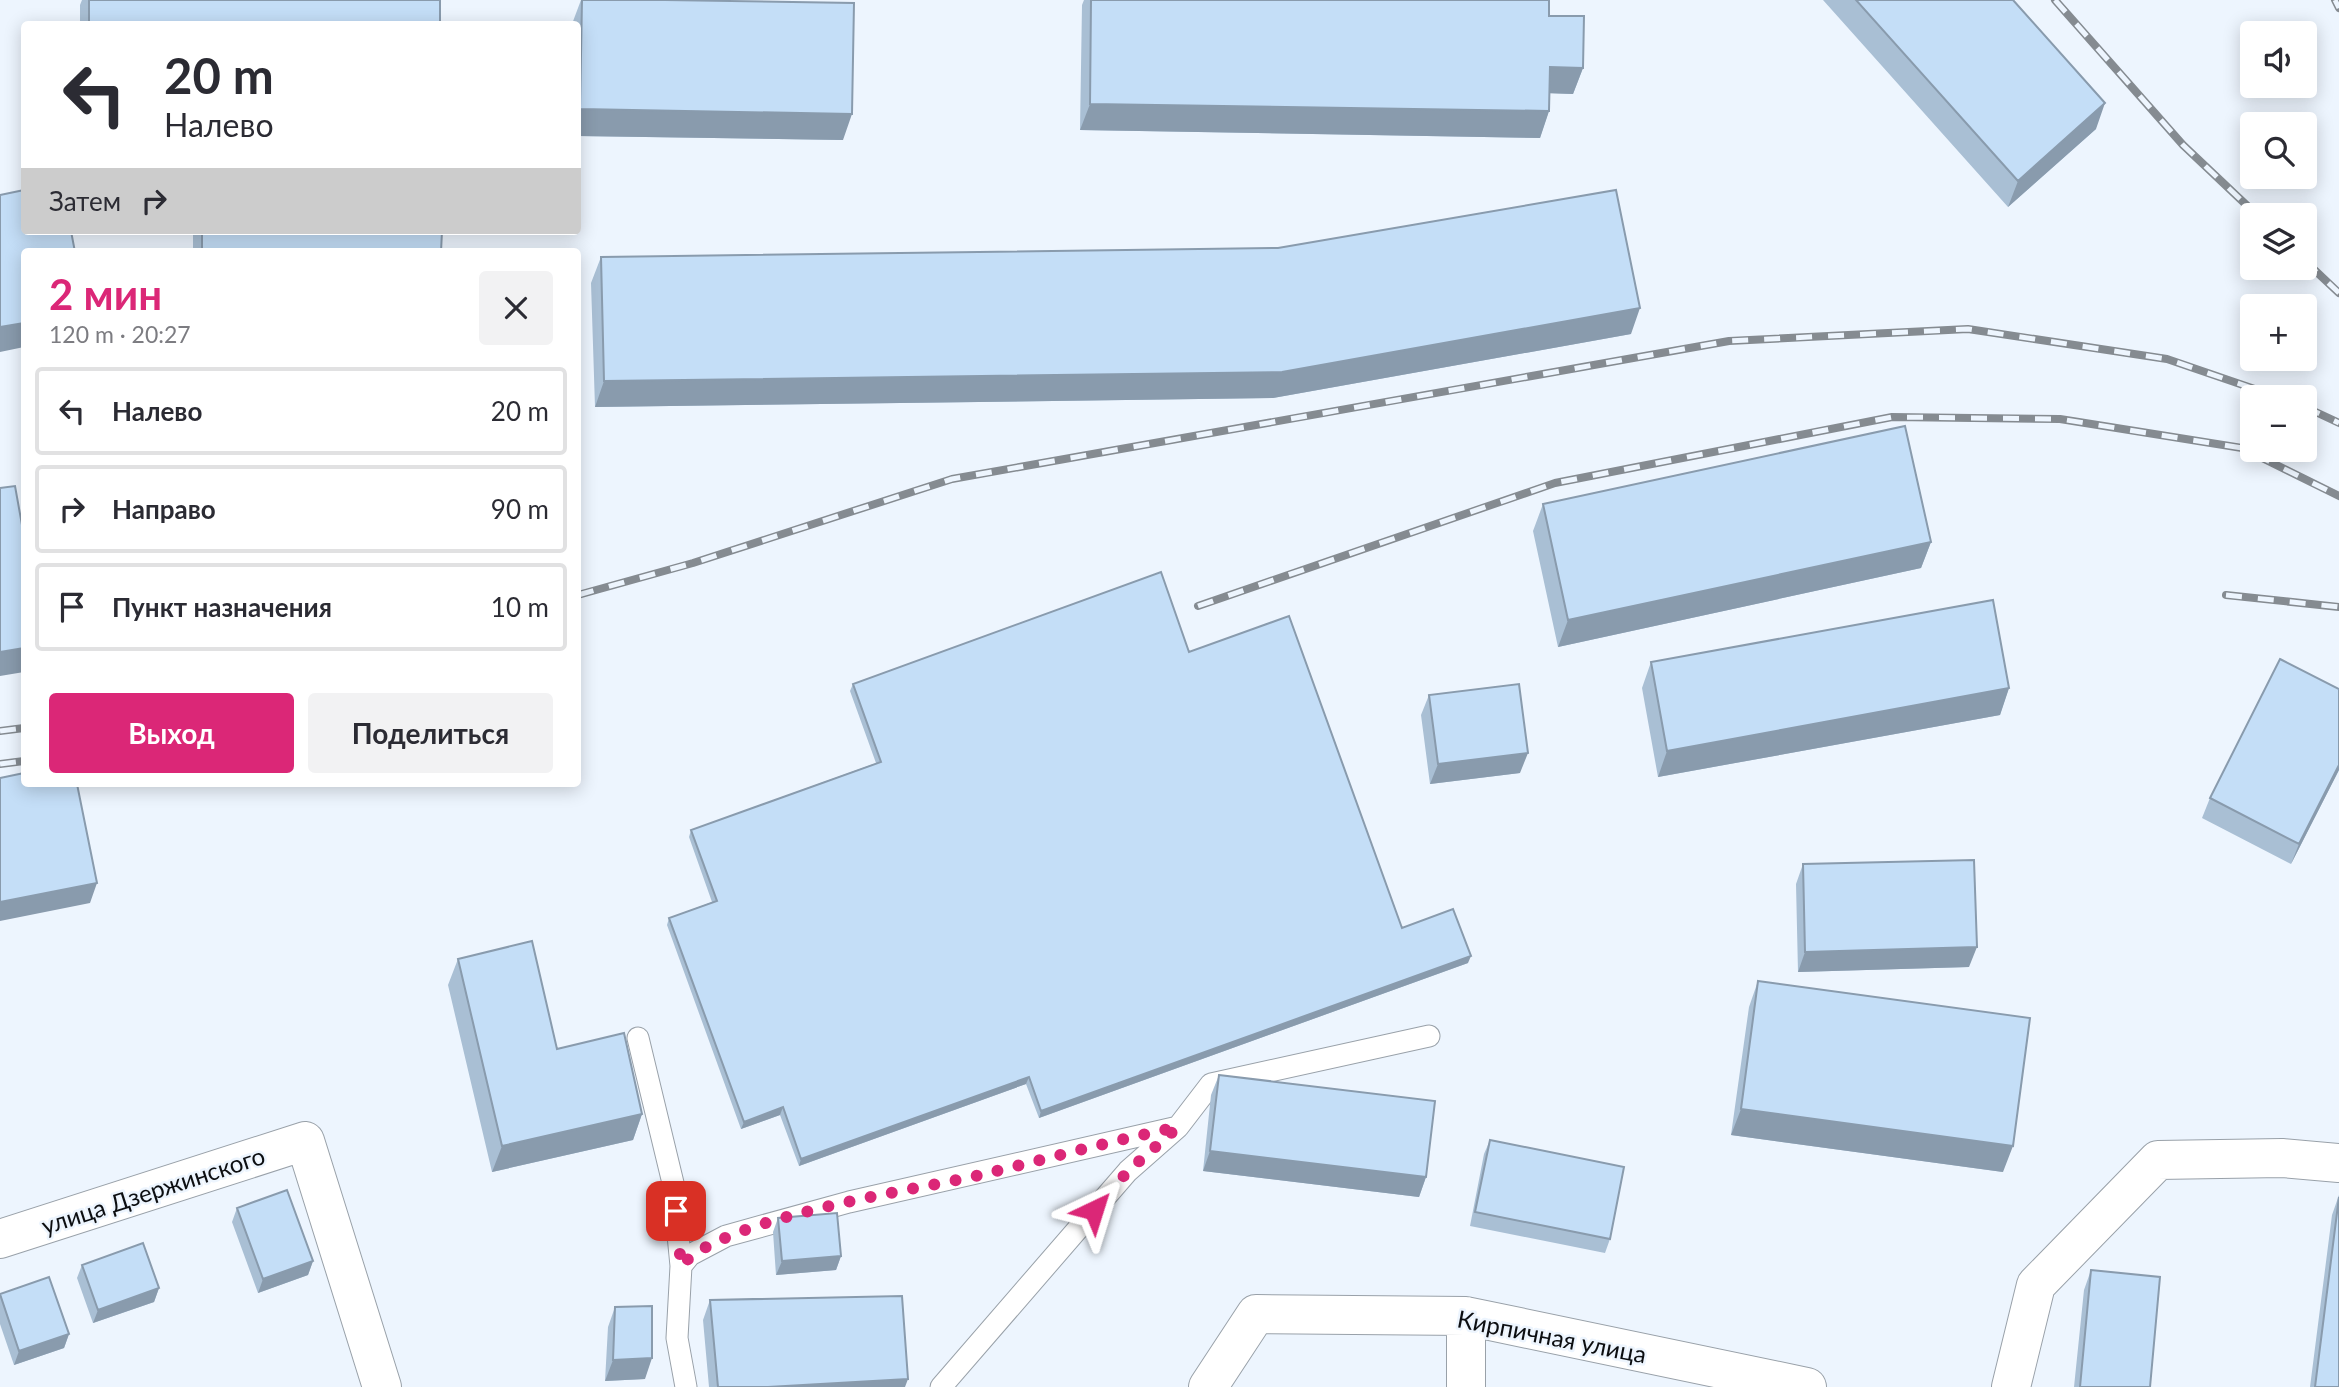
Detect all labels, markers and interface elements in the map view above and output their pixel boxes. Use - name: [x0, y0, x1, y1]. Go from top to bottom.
- map controls: [2240, 21, 2317, 462]
- button: sound: [2240, 21, 2317, 98]
- text: 20 m: [164, 46, 274, 104]
- icon: left: [49, 49, 140, 140]
- text: Налево: [164, 105, 274, 144]
- button: search: [2240, 112, 2317, 189]
- icon: right: [135, 182, 173, 220]
- text: Затем: [49, 185, 121, 217]
- button: layers: [2240, 203, 2317, 280]
- text: 2 мин: [49, 269, 162, 319]
- button: close: [479, 271, 553, 345]
- button: +: [2240, 294, 2317, 371]
- text: 120 m · 20:27: [49, 320, 191, 348]
- button: −: [2240, 385, 2317, 462]
- icon: left: [53, 392, 91, 430]
- text: Налево: [112, 395, 202, 427]
- text: 20 m: [491, 395, 549, 427]
- icon: right: [53, 490, 91, 528]
- text: Направо: [112, 493, 216, 525]
- text: 90 m: [491, 493, 549, 525]
- icon: arrive: [53, 588, 91, 626]
- text: Пункт назначения: [112, 591, 332, 623]
- text: 10 m: [491, 591, 549, 623]
- button: Выход: [49, 693, 294, 773]
- button: Поделиться: [308, 693, 553, 773]
- street label: улица Дзержинского: [38, 1140, 268, 1240]
- position arrow: [1057, 1173, 1131, 1247]
- pin: [646, 1181, 706, 1241]
- icon: arrive: [657, 1192, 695, 1230]
- street label: Кирпичная улица: [1455, 1303, 1649, 1369]

